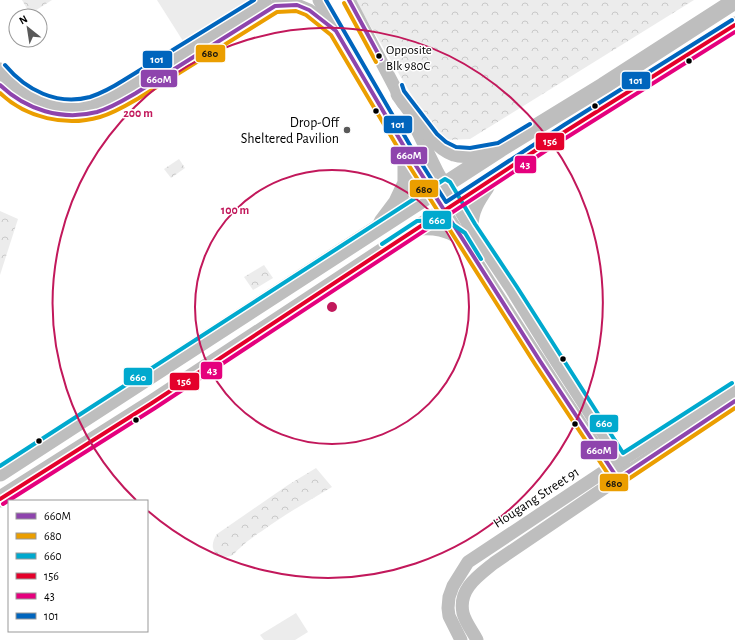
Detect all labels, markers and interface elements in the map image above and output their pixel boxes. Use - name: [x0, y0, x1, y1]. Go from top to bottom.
- north arrow: [8, 8, 48, 48]
- text: N: [17, 13, 29, 26]
- line badge: 680: [195, 44, 226, 63]
- place label: Opposite Blk 980C: [386, 44, 432, 73]
- text: 680: [202, 48, 219, 59]
- line badge: 101: [142, 50, 173, 69]
- marker: Opposite Blk 980C: [374, 51, 384, 61]
- text: 101: [150, 54, 164, 65]
- unlabelled marker: [684, 56, 694, 66]
- line badge: 660M: [140, 69, 178, 88]
- line badge: 101: [621, 71, 651, 90]
- text: 660M: [146, 74, 172, 85]
- text: 101: [629, 75, 643, 86]
- unlabelled marker: [590, 101, 600, 111]
- unlabelled marker: [371, 106, 381, 116]
- text: 200 m: [123, 107, 153, 119]
- line badge: 101: [383, 115, 413, 134]
- place label: Drop-Off Sheltered Pavilion: [241, 116, 340, 146]
- text: 101: [391, 119, 405, 130]
- marker: Drop-Off Sheltered Pavilion: [342, 125, 352, 135]
- line badge: 156: [535, 132, 565, 151]
- text: 156: [543, 136, 557, 147]
- line badge: 660M: [390, 146, 428, 165]
- text: 660M: [396, 150, 422, 161]
- line badge: 43: [514, 155, 537, 174]
- text: 43: [520, 159, 530, 170]
- line badge: 680: [409, 179, 439, 198]
- text: 680: [416, 184, 433, 195]
- text: 100 m: [221, 204, 249, 216]
- line badge: 660: [422, 210, 452, 230]
- text: 660: [429, 215, 445, 226]
- centre of rings: [325, 300, 339, 314]
- unlabelled marker: [558, 354, 568, 364]
- line badge: 43: [200, 361, 223, 380]
- text: 43: [207, 365, 217, 376]
- line badge: 660: [123, 367, 153, 386]
- text: 660: [130, 372, 146, 383]
- line badge: 156: [169, 372, 200, 391]
- text: 156: [177, 376, 191, 387]
- line badge: 660: [589, 414, 619, 433]
- unlabelled marker: [131, 415, 141, 425]
- text: 660: [596, 418, 612, 429]
- unlabelled marker: [570, 419, 580, 429]
- unlabelled marker: [34, 436, 44, 446]
- line badge: 660M: [580, 440, 618, 460]
- text: 660M: [586, 445, 612, 456]
- street label: Hougang Street 91: [491, 465, 582, 531]
- line badge: 680: [599, 473, 629, 492]
- text: 680: [606, 478, 623, 489]
- legend: [8, 500, 148, 632]
- text: 660M: [44, 510, 71, 522]
- text: 680: [44, 530, 62, 542]
- text: 660: [44, 550, 62, 562]
- text: 156: [44, 570, 59, 582]
- text: 43: [44, 590, 55, 602]
- text: 101: [44, 610, 59, 622]

